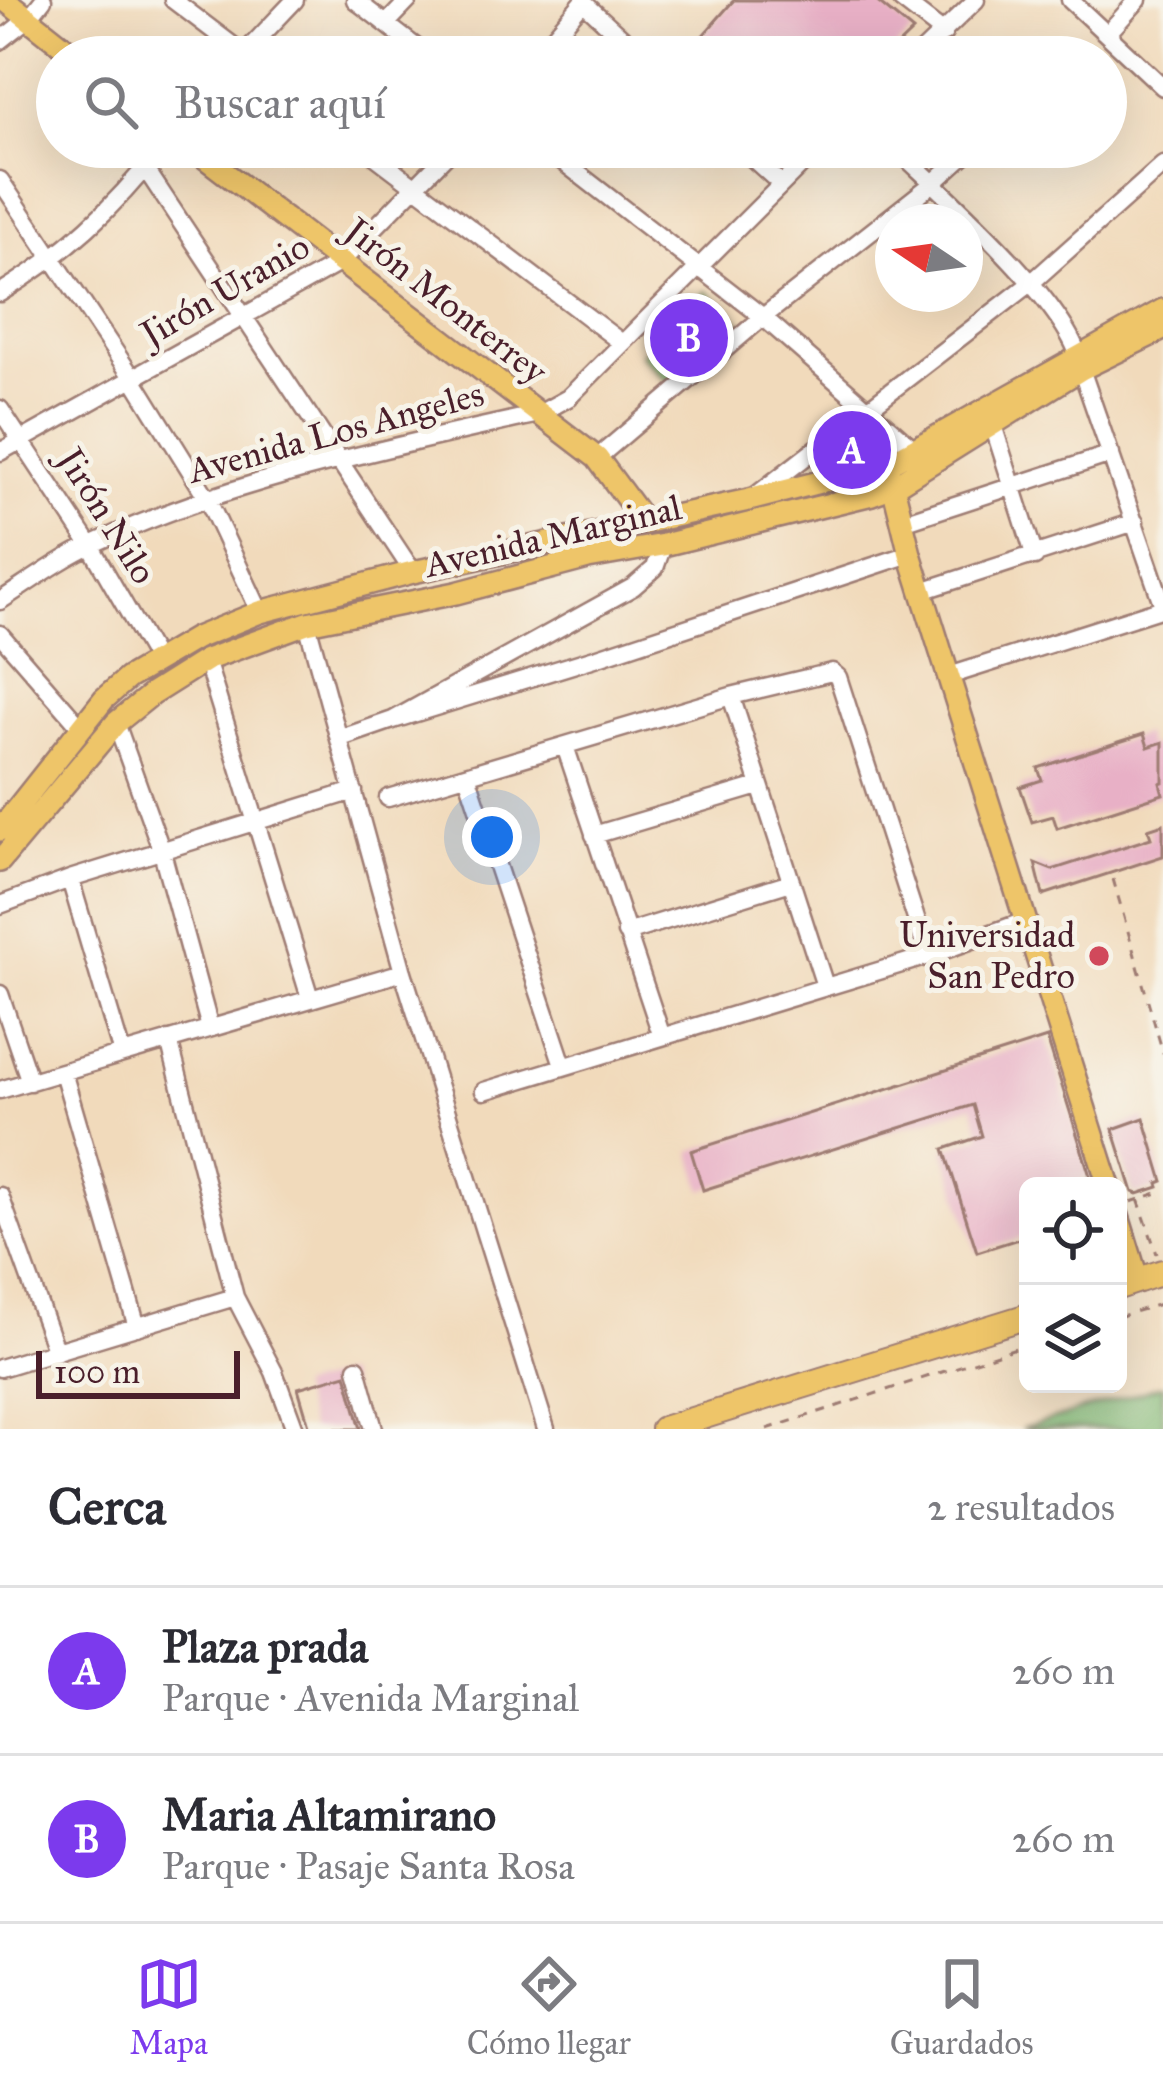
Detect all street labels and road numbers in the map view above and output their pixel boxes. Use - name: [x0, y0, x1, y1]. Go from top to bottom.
- street label: Jirón Monterrey: [333, 206, 557, 394]
- street label: Jirón Uranio: [129, 224, 317, 358]
- street label: Avenida Los Angeles: [182, 371, 489, 493]
- street label: Jirón Nilo: [46, 437, 166, 592]
- street label: Avenida Marginal: [419, 485, 686, 587]

